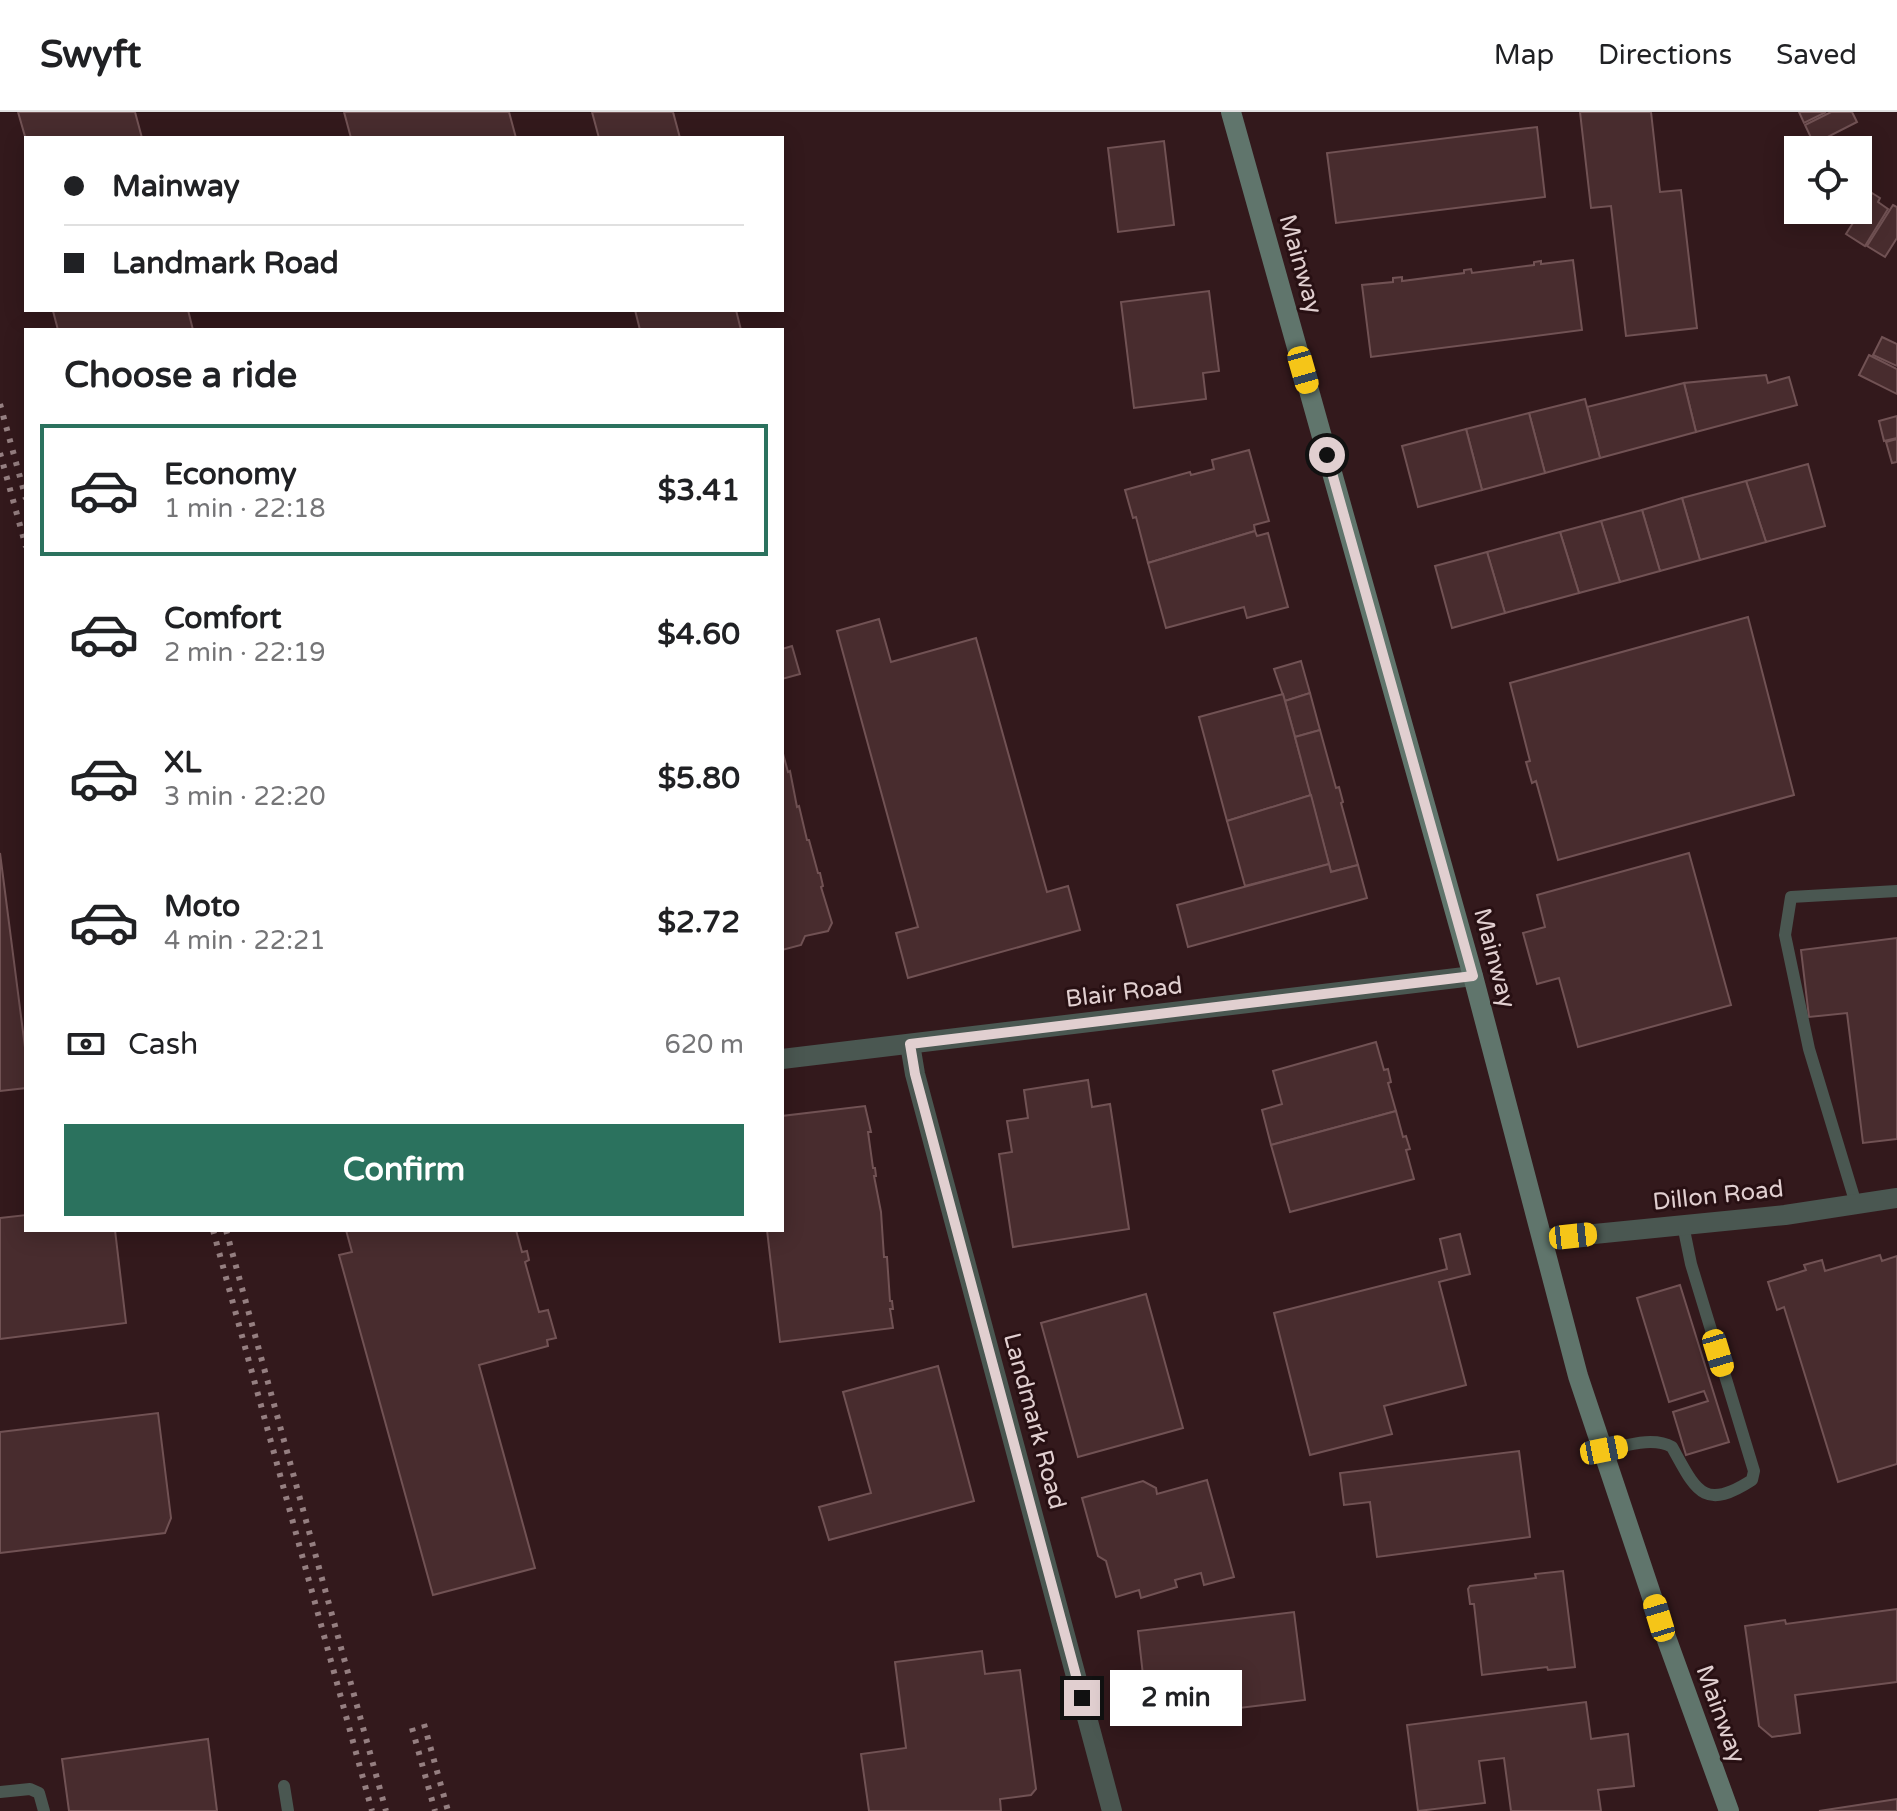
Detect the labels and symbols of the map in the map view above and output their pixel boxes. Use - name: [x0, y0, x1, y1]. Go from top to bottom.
- street label: Mainway: [1273, 211, 1329, 317]
- car: [1285, 344, 1321, 396]
- route start: [1309, 437, 1345, 473]
- street label: Mainway: [1467, 905, 1522, 1011]
- street label: Blair Road: [1064, 971, 1184, 1014]
- street label: Dillon Road: [1651, 1174, 1785, 1217]
- car: [1548, 1222, 1598, 1250]
- car: [1700, 1327, 1736, 1379]
- street label: Landmark Road: [997, 1330, 1072, 1513]
- car: [1578, 1434, 1630, 1466]
- car: [1641, 1592, 1677, 1644]
- street label: Mainway: [1689, 1661, 1752, 1767]
- callout: 2 min: [1110, 1670, 1242, 1726]
- route end: [1064, 1680, 1100, 1716]

